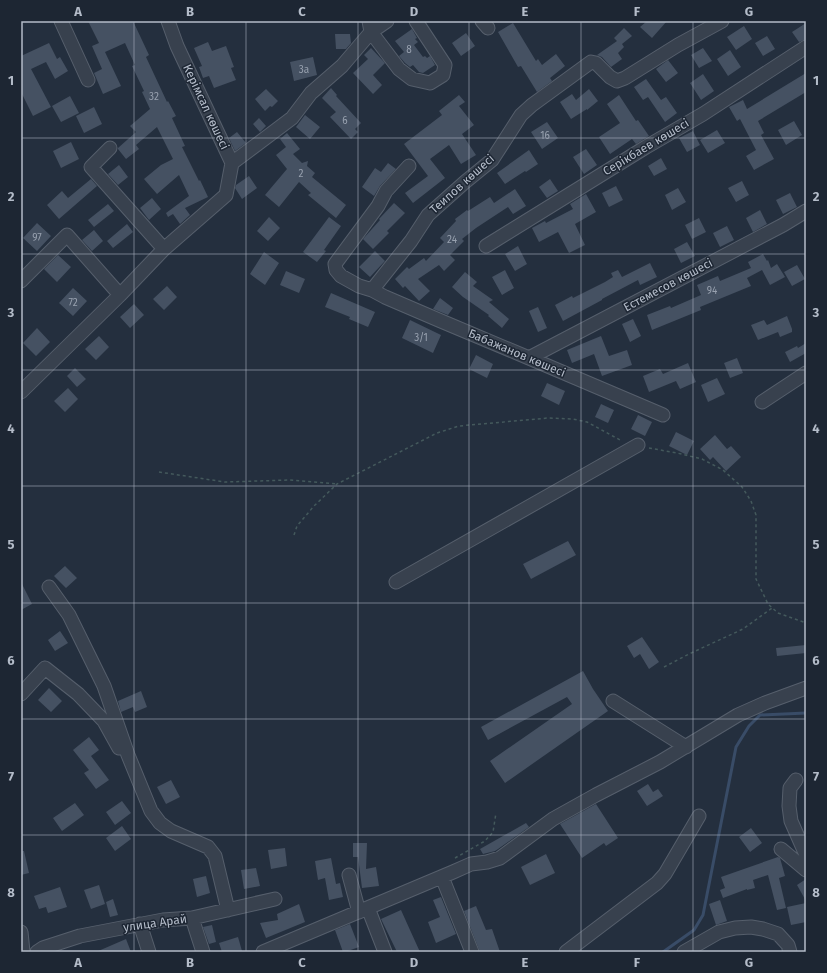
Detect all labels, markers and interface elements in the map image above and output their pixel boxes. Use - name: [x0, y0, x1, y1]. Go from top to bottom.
- text: A: [73, 4, 82, 19]
- text: B: [186, 4, 194, 19]
- text: C: [298, 4, 306, 19]
- text: D: [410, 4, 419, 19]
- text: E: [522, 4, 529, 19]
- text: F: [634, 4, 641, 19]
- text: G: [745, 4, 753, 19]
- house number: 8: [406, 44, 412, 56]
- street label: Керімсал көшесі: [180, 62, 232, 152]
- house number: 3а: [299, 64, 309, 76]
- text: 1: [8, 73, 14, 88]
- text: 1: [813, 73, 819, 88]
- house number: 32: [149, 91, 159, 103]
- house number: 6: [342, 115, 348, 127]
- street label: Серікбаев көшесі: [600, 116, 692, 178]
- house number: 16: [540, 130, 550, 142]
- street label: Теипов көшесі: [427, 151, 497, 217]
- house number: 2: [299, 168, 304, 180]
- text: 2: [8, 189, 15, 204]
- text: 2: [813, 189, 820, 204]
- house number: 97: [32, 232, 42, 244]
- house number: 24: [447, 234, 458, 246]
- street label: Естемесов көшесі: [621, 256, 715, 314]
- house number: 94: [707, 285, 718, 297]
- house number: 72: [68, 297, 78, 309]
- text: 3: [7, 305, 15, 320]
- text: 3: [812, 305, 820, 320]
- street label: Бабажанов көшесі: [466, 326, 568, 380]
- house number: 3/1: [414, 332, 428, 344]
- text: 4: [7, 421, 15, 436]
- text: 4: [812, 421, 820, 436]
- text: 5: [8, 537, 15, 552]
- text: 5: [813, 537, 820, 552]
- text: 6: [7, 653, 15, 668]
- text: 6: [812, 653, 820, 668]
- text: 7: [8, 769, 14, 784]
- text: 7: [813, 769, 819, 784]
- text: 8: [7, 885, 15, 900]
- text: 8: [812, 885, 820, 900]
- street label: улица Арай: [122, 912, 188, 934]
- text: A: [73, 955, 82, 970]
- text: B: [186, 955, 194, 970]
- text: C: [298, 955, 306, 970]
- text: D: [410, 955, 419, 970]
- text: E: [522, 955, 529, 970]
- text: F: [634, 955, 641, 970]
- text: G: [745, 955, 753, 970]

